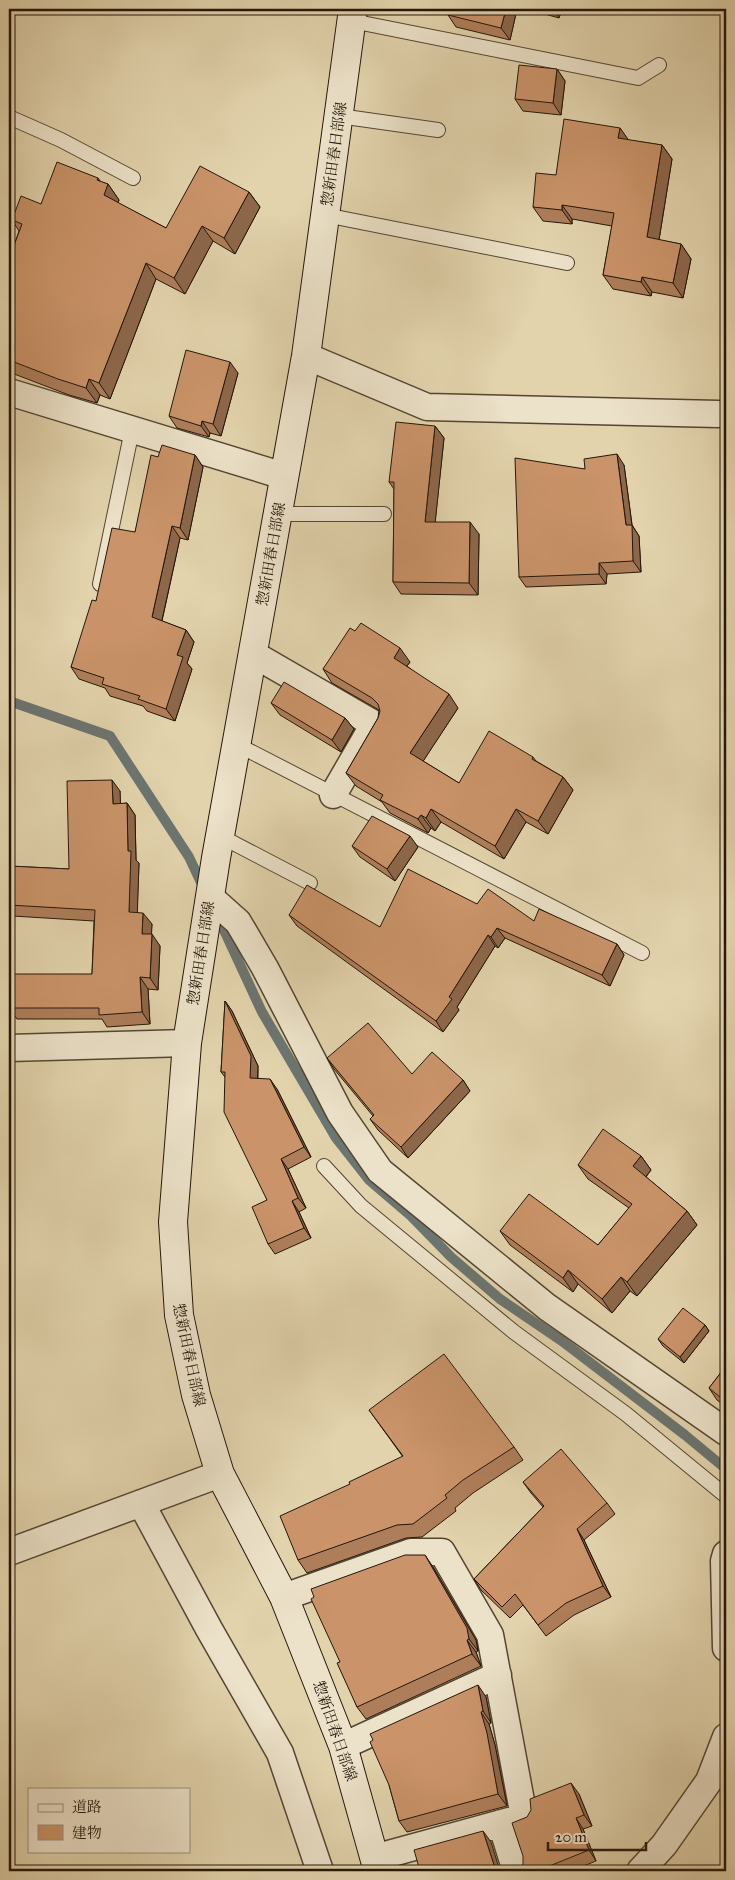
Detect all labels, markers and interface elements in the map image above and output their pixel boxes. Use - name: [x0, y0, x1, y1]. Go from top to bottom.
- street label: 惣新田春日部線: [318, 101, 350, 207]
- street label: 惣新田春日部線: [253, 501, 289, 607]
- street label: 惣新田春日部線: [184, 900, 218, 1006]
- street label: 惣新田春日部線: [169, 1302, 209, 1408]
- street label: 惣新田春日部線: [309, 1678, 361, 1784]
- legend: [28, 1788, 190, 1852]
- text: 道路: [72, 1798, 102, 1816]
- scale bar: [548, 1820, 645, 1852]
- text: 建物: [72, 1824, 102, 1842]
- text: 20 m: [555, 1828, 587, 1846]

